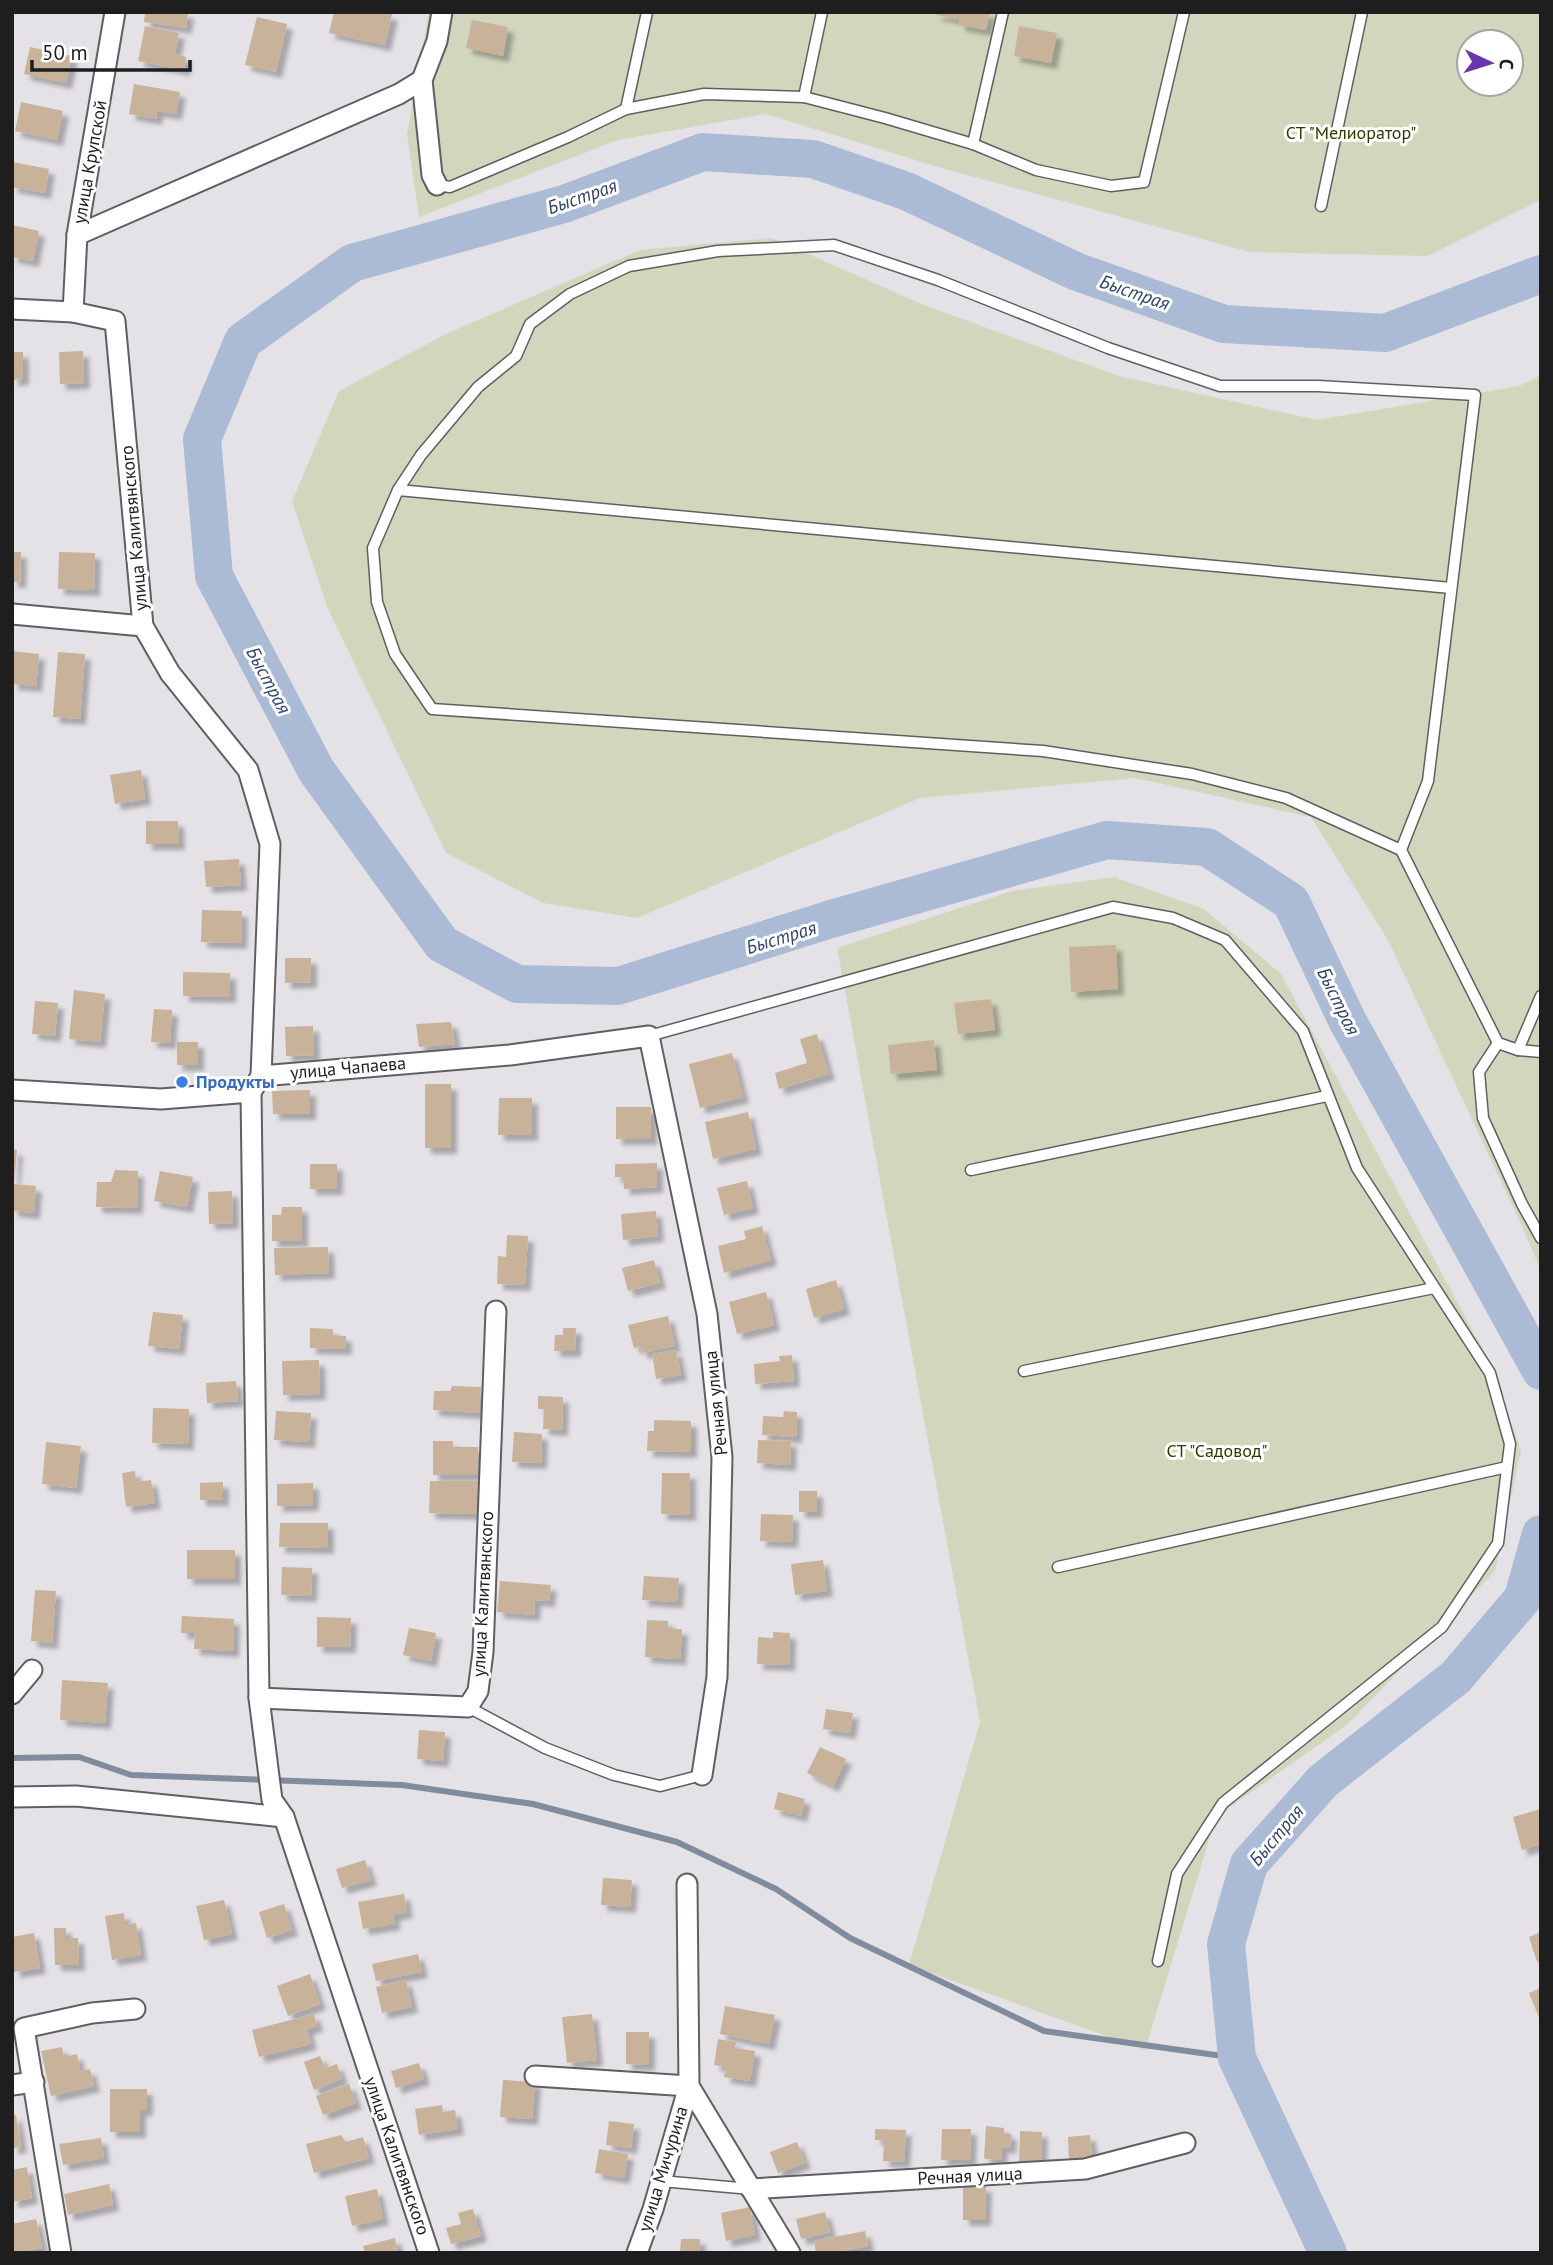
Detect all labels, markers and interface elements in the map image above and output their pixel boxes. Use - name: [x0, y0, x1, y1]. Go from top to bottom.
- scale bar: [32, 28, 189, 72]
- north arrow: [1455, 28, 1525, 98]
- text: 50 m: [42, 39, 88, 66]
- text: С: [1495, 58, 1519, 71]
- street label: улица Крупской: [67, 98, 112, 226]
- park label: СТ "Мелиоратор": [1286, 121, 1416, 144]
- water label: Быстрая: [544, 173, 620, 219]
- water label: Быстрая: [1097, 269, 1173, 315]
- street label: улица Калитвянского: [115, 444, 152, 612]
- water label: Быстрая: [241, 642, 297, 718]
- water label: Быстрая: [743, 915, 819, 959]
- water label: Быстрая: [1312, 963, 1366, 1039]
- street label: улица Чапаева: [289, 1051, 407, 1084]
- place label: Продукты: [196, 1070, 275, 1093]
- marker: Продукты: [174, 1074, 190, 1090]
- street label: Речная улица: [699, 1350, 732, 1457]
- park label: СТ "Садовод": [1166, 1439, 1268, 1462]
- street label: улица Калитвянского: [467, 1510, 498, 1677]
- water label: Быстрая: [1244, 1799, 1309, 1870]
- street label: улица Калитвянского: [360, 2074, 435, 2238]
- street label: улица Мичурина: [633, 2103, 693, 2234]
- street label: Речная улица: [917, 2161, 1023, 2190]

